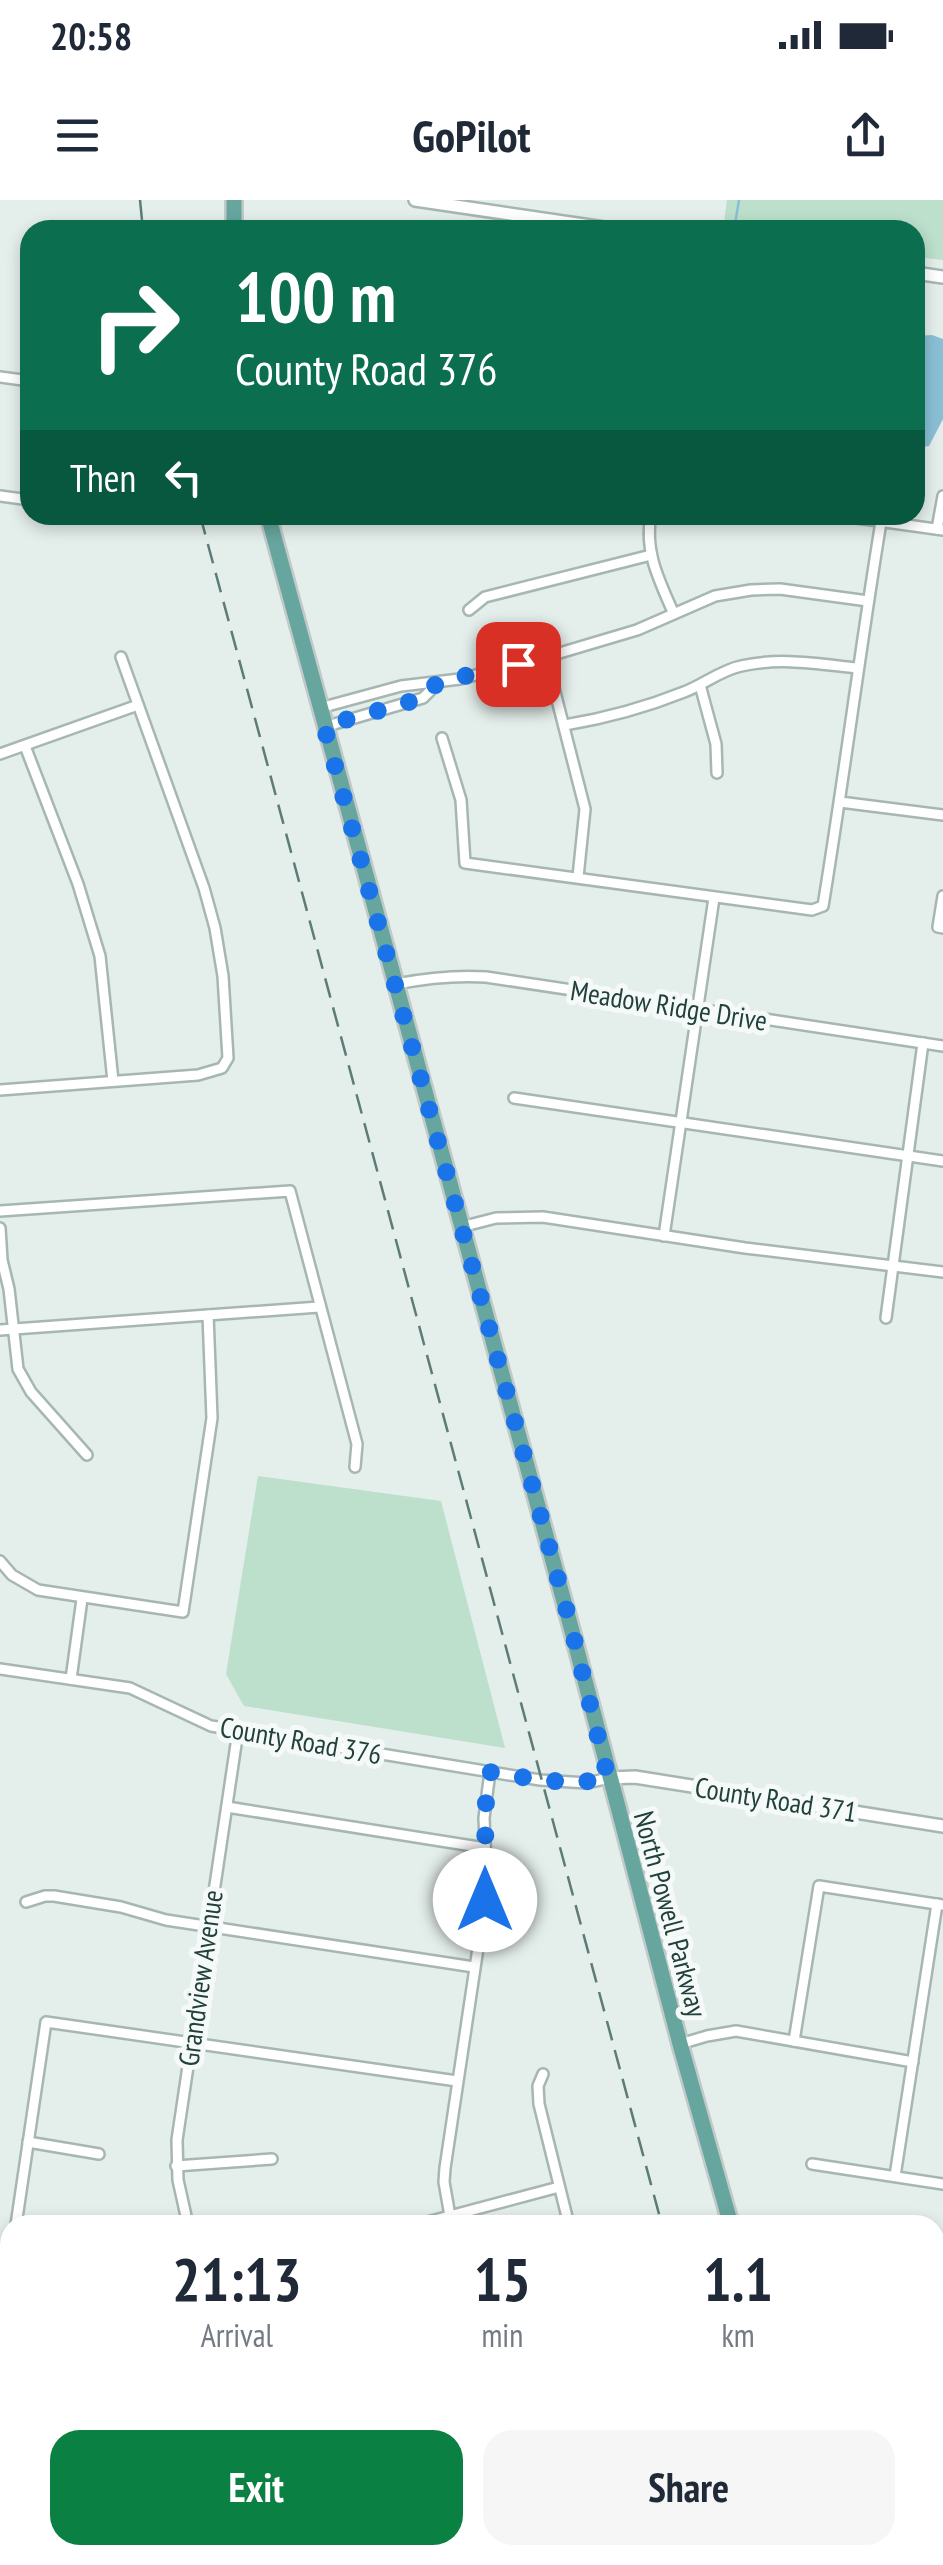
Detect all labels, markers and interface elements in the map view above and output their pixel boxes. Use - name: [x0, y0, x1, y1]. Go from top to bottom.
- text: 20:58: [50, 11, 132, 60]
- text: GoPilot: [412, 106, 531, 164]
- icon: menu: [50, 108, 105, 163]
- icon: share: [838, 108, 893, 163]
- text: 100 m: [235, 251, 396, 341]
- icon: right: [70, 260, 200, 390]
- text: County Road 376: [235, 339, 497, 397]
- icon: left: [156, 450, 211, 505]
- text: Then: [70, 453, 136, 502]
- pin: [476, 622, 561, 707]
- icon: arrive: [491, 637, 546, 692]
- street label: Meadow Ridge Drive: [568, 971, 770, 1039]
- street label: County Road 376: [217, 1708, 385, 1772]
- street label: County Road 371: [692, 1768, 860, 1830]
- street label: North Powell Parkway: [626, 1807, 716, 2022]
- position arrow: [433, 1848, 537, 1952]
- street label: Grandview Avenue: [169, 1888, 231, 2068]
- text: 21:13: [172, 2240, 302, 2318]
- text: 15: [474, 2240, 531, 2318]
- text: 1.1: [703, 2240, 773, 2318]
- text: Arrival: [201, 2314, 273, 2356]
- text: min: [481, 2314, 523, 2356]
- text: km: [721, 2314, 755, 2356]
- button: Exit: [50, 2430, 463, 2545]
- button: Share: [483, 2430, 895, 2545]

